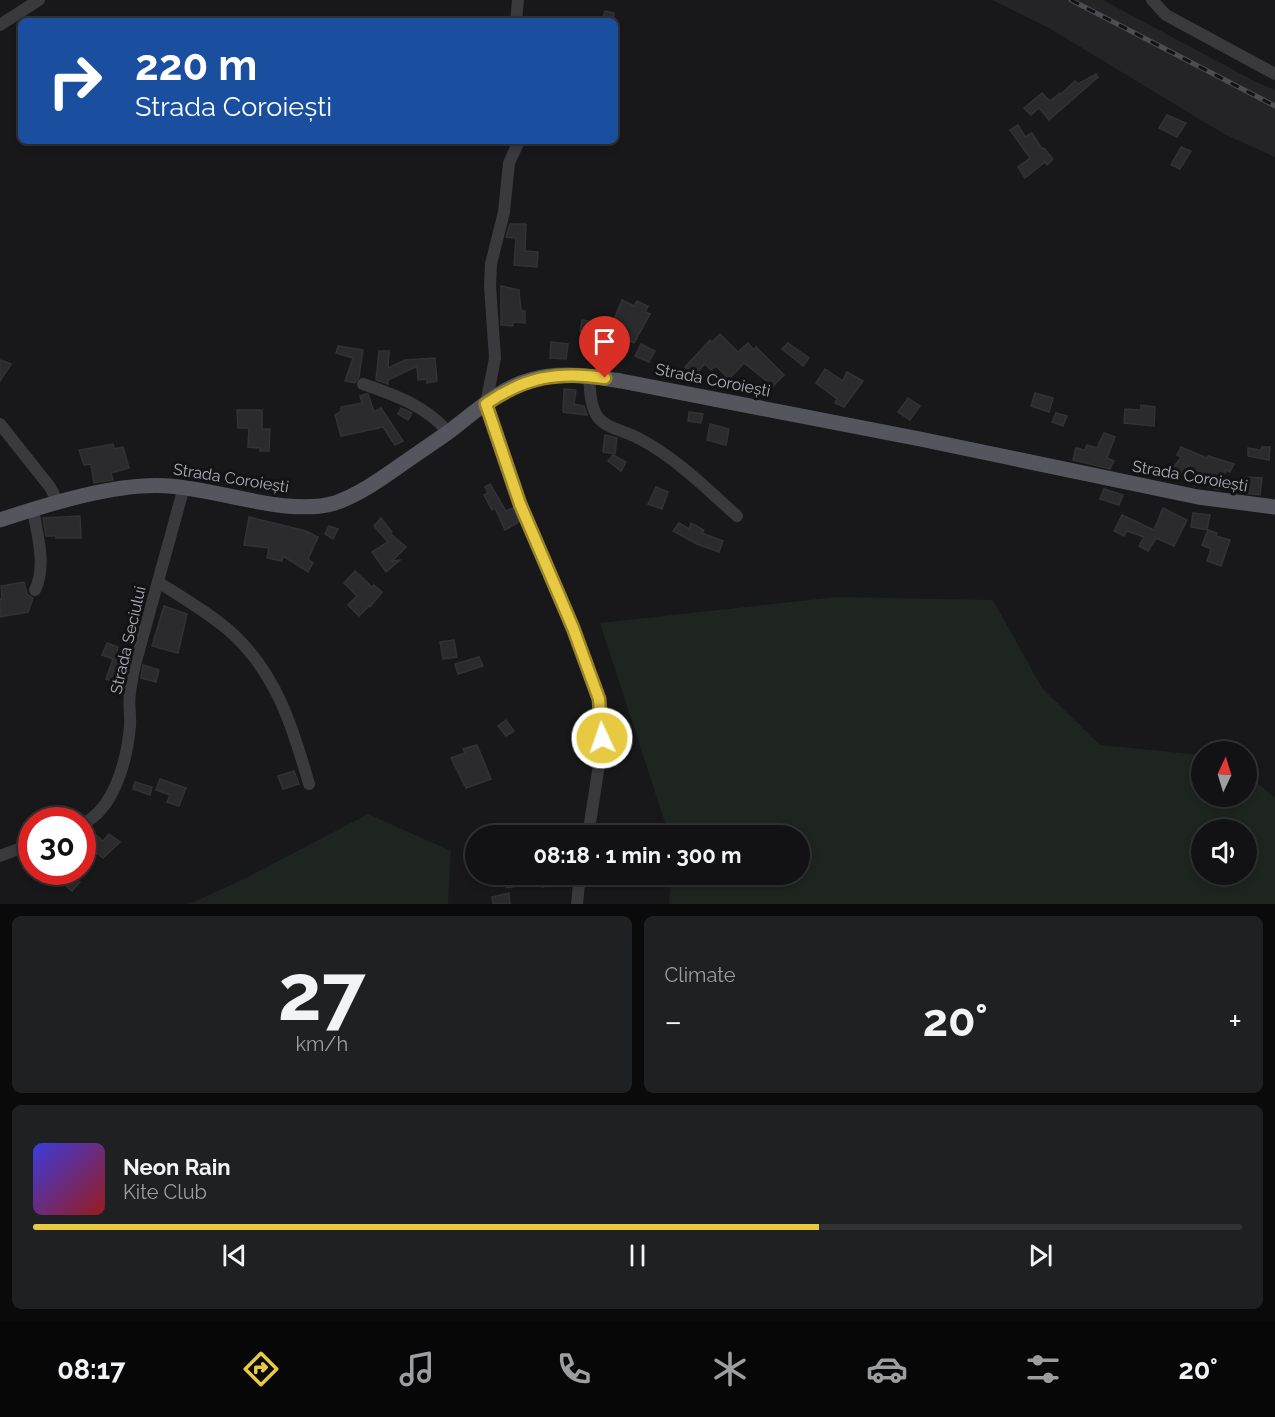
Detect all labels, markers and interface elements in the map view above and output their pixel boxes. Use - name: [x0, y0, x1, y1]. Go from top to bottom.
- text: 220 m: [135, 41, 257, 90]
- icon: right: [36, 42, 114, 120]
- text: Strada Coroiești: [135, 91, 332, 122]
- pin: [579, 316, 630, 378]
- icon: arrive: [588, 325, 621, 358]
- street label: Strada Coroiești: [654, 360, 772, 400]
- street label: Strada Coroiești: [1131, 457, 1249, 495]
- street label: Strada Coroiești: [172, 459, 290, 497]
- street label: Strada Seciului: [106, 584, 150, 696]
- position arrow: [570, 706, 634, 770]
- north arrow: [1191, 741, 1257, 807]
- map controls: [1191, 741, 1257, 885]
- speed limit sign: 30: [18, 807, 96, 885]
- button: sound: [1191, 819, 1257, 885]
- text: 08:18 · 1 min · 300 m: [534, 842, 742, 868]
- text: 27: [278, 947, 366, 1038]
- text: Climate: [665, 963, 736, 987]
- text: 20°: [923, 994, 988, 1047]
- text: −: [665, 1002, 682, 1041]
- text: +: [1228, 1002, 1242, 1041]
- text: km/h: [295, 1032, 348, 1056]
- text: Neon Rain: [123, 1154, 231, 1180]
- text: Kite Club: [123, 1180, 207, 1204]
- icon: previous: [218, 1239, 251, 1272]
- icon: pause: [621, 1239, 654, 1272]
- icon: next: [1024, 1239, 1057, 1272]
- icon: directions: [240, 1348, 282, 1390]
- icon: music: [396, 1348, 438, 1390]
- icon: phone: [553, 1348, 595, 1390]
- icon: climate: [709, 1348, 751, 1390]
- icon: car: [866, 1348, 908, 1390]
- icon: filters: [1022, 1348, 1064, 1390]
- text: 08:17: [57, 1354, 125, 1385]
- text: 20°: [1179, 1354, 1218, 1385]

